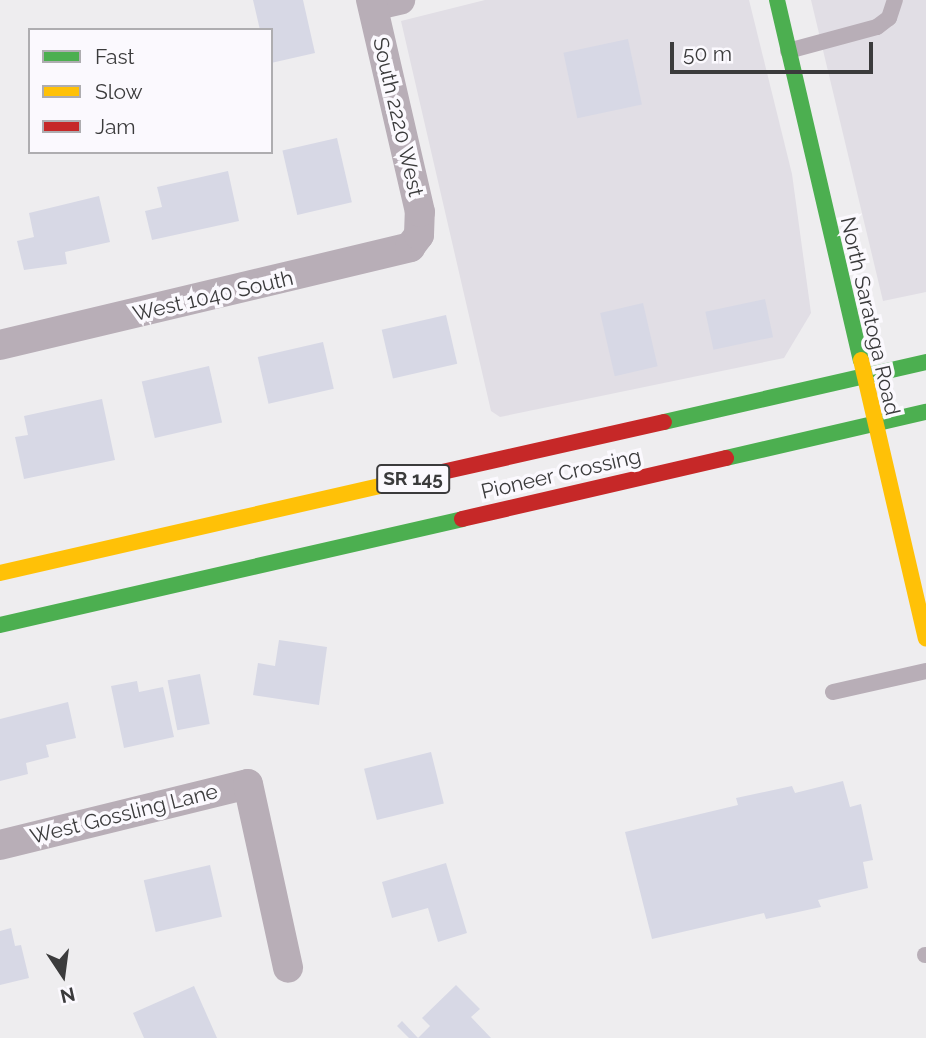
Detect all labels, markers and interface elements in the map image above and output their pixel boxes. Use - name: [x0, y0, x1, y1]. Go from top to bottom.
- legend: [28, 28, 273, 154]
- scale bar: [674, 28, 877, 72]
- street label: South 2220 West: [367, 35, 429, 199]
- text: 50 m: [683, 41, 732, 66]
- text: Fast: [95, 44, 135, 69]
- text: Slow: [95, 79, 143, 104]
- text: Jam: [95, 114, 136, 139]
- street label: North Saratoga Road: [835, 214, 905, 418]
- street label: West 1040 South: [130, 265, 296, 327]
- street label: Pioneer Crossing: [478, 443, 644, 505]
- road number: SR 145: [374, 464, 452, 494]
- street label: West Gossling Lane: [28, 779, 220, 849]
- north arrow: [28, 940, 98, 1010]
- text: N: [58, 983, 77, 1008]

